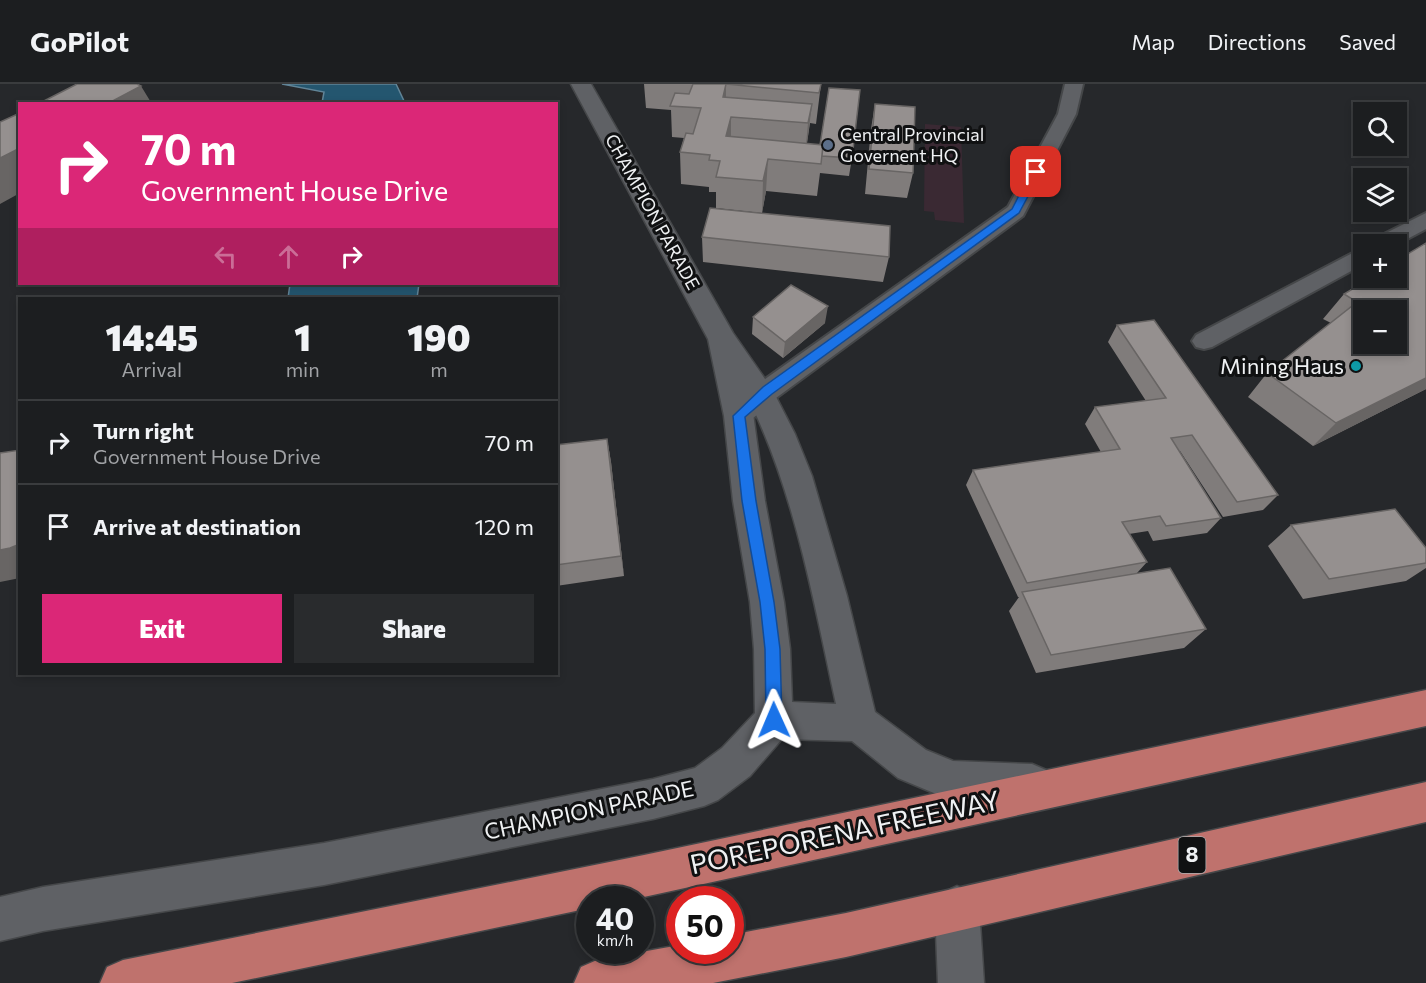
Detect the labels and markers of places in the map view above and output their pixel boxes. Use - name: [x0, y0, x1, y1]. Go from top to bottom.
- place label: Central Provincial Governent HQ: [840, 123, 984, 166]
- marker: Central Provincial Governent HQ: [821, 138, 835, 152]
- pin: [1010, 146, 1061, 197]
- place label: Mining Haus: [1220, 352, 1344, 379]
- marker: Mining Haus: [1349, 359, 1363, 373]

